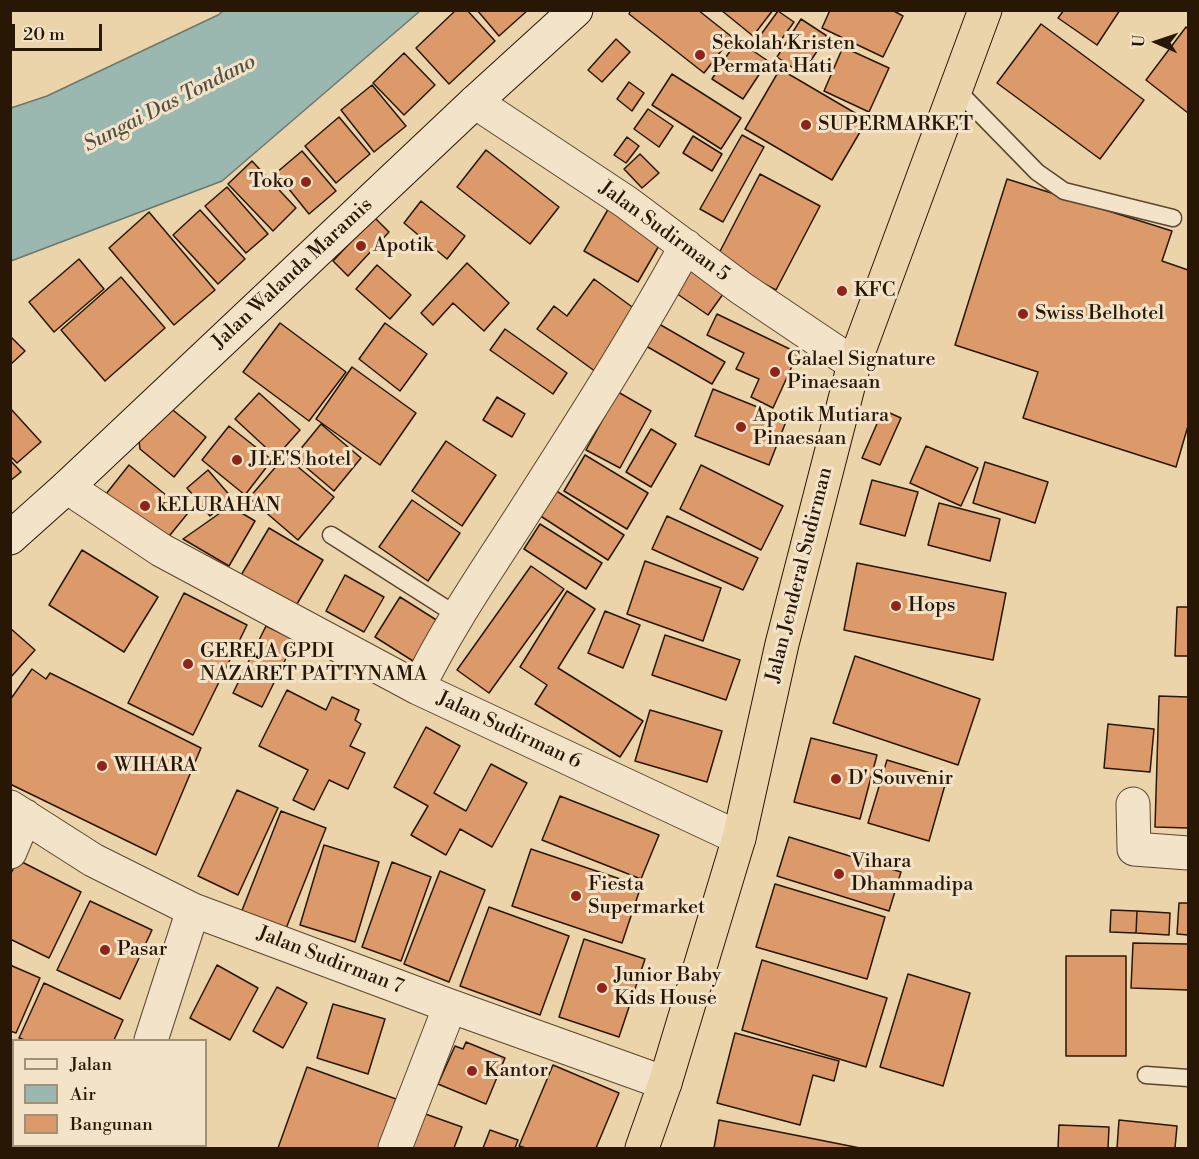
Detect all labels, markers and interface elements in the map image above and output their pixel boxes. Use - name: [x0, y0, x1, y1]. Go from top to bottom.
- scale bar: [15, 12, 105, 50]
- north arrow: [1127, 12, 1187, 72]
- text: 20 m: [23, 23, 65, 46]
- place label: Sekolah Kristen Permata Hati: [712, 32, 855, 79]
- text: U: [1129, 34, 1149, 48]
- marker: Sekolah Kristen Permata Hati: [693, 48, 707, 62]
- water label: Sungai Das Tondano: [80, 50, 260, 158]
- place label: SUPERMARKET: [818, 113, 973, 137]
- marker: SUPERMARKET: [799, 118, 813, 132]
- place label: Toko: [249, 170, 294, 194]
- marker: Toko: [299, 175, 313, 189]
- street label: Jalan Sudirman 5: [594, 177, 734, 287]
- street label: Jalan Walanda Maramis: [208, 193, 378, 355]
- place label: Apotik: [373, 234, 433, 258]
- marker: Apotik: [354, 239, 368, 253]
- place label: KFC: [854, 279, 895, 303]
- marker: KFC: [835, 284, 849, 298]
- place label: Swiss Belhotel: [1035, 302, 1164, 326]
- marker: Swiss Belhotel: [1016, 307, 1030, 321]
- place label: Galael Signature Pinaesaan: [787, 348, 936, 395]
- marker: Galael Signature Pinaesaan: [768, 365, 782, 379]
- place label: Apotik Mutiara Pinaesaan: [753, 404, 889, 451]
- marker: Apotik Mutiara Pinaesaan: [734, 420, 748, 434]
- place label: JLE'S hotel: [249, 448, 351, 472]
- marker: JLE'S hotel: [230, 453, 244, 467]
- street label: Jalan Jenderal Sudirman: [762, 465, 838, 685]
- place label: kELURAHAN: [157, 494, 280, 518]
- marker: kELURAHAN: [138, 499, 152, 513]
- place label: Hops: [908, 594, 956, 618]
- marker: Hops: [889, 599, 903, 613]
- place label: GEREJA GPDI NAZARET PATTYNAMA: [200, 640, 427, 687]
- marker: GEREJA GPDI NAZARET PATTYNAMA: [181, 657, 195, 671]
- street label: Jalan Sudirman 6: [433, 687, 585, 775]
- place label: WIHARA: [114, 754, 197, 778]
- marker: WIHARA: [95, 759, 109, 773]
- place label: D' Souvenir: [848, 767, 953, 791]
- marker: D' Souvenir: [829, 772, 843, 786]
- place label: Vihara Dhammadipa: [851, 850, 973, 897]
- marker: Vihara Dhammadipa: [832, 867, 846, 881]
- place label: Fiesta Supermarket: [588, 873, 705, 920]
- marker: Fiesta Supermarket: [569, 889, 583, 903]
- street label: Jalan Sudirman 7: [254, 922, 406, 1000]
- place label: Pasar: [117, 938, 167, 962]
- marker: Pasar: [98, 943, 112, 957]
- place label: Junior Baby Kids House: [614, 964, 722, 1011]
- marker: Junior Baby Kids House: [595, 981, 609, 995]
- legend: [12, 1039, 207, 1147]
- text: Jalan: [70, 1053, 112, 1076]
- place label: Kantor: [484, 1059, 548, 1083]
- marker: Kantor: [465, 1064, 479, 1078]
- text: Air: [70, 1083, 96, 1106]
- text: Bangunan: [70, 1113, 153, 1136]

